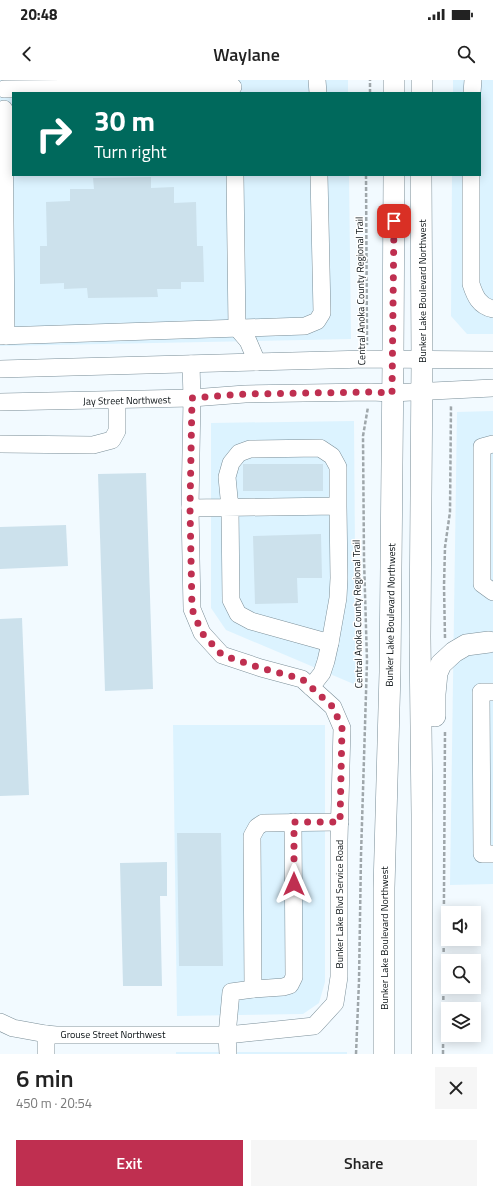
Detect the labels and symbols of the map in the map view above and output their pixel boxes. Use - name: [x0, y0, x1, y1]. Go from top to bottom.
- pin: [377, 204, 411, 238]
- street label: Central Anoka County Regional Trail: [352, 217, 369, 365]
- street label: Bunker Lake Boulevard Northwest: [415, 219, 430, 363]
- street label: Jay Street Northwest: [83, 392, 172, 409]
- street label: Central Anoka County Regional Trail: [349, 540, 366, 688]
- street label: Bunker Lake Boulevard Northwest: [382, 543, 399, 687]
- street label: Bunker Lake Blvd Service Road: [332, 840, 347, 968]
- position arrow: [273, 863, 315, 905]
- street label: Bunker Lake Boulevard Northwest: [377, 866, 392, 1010]
- street label: Grouse Street Northwest: [60, 1027, 166, 1042]

